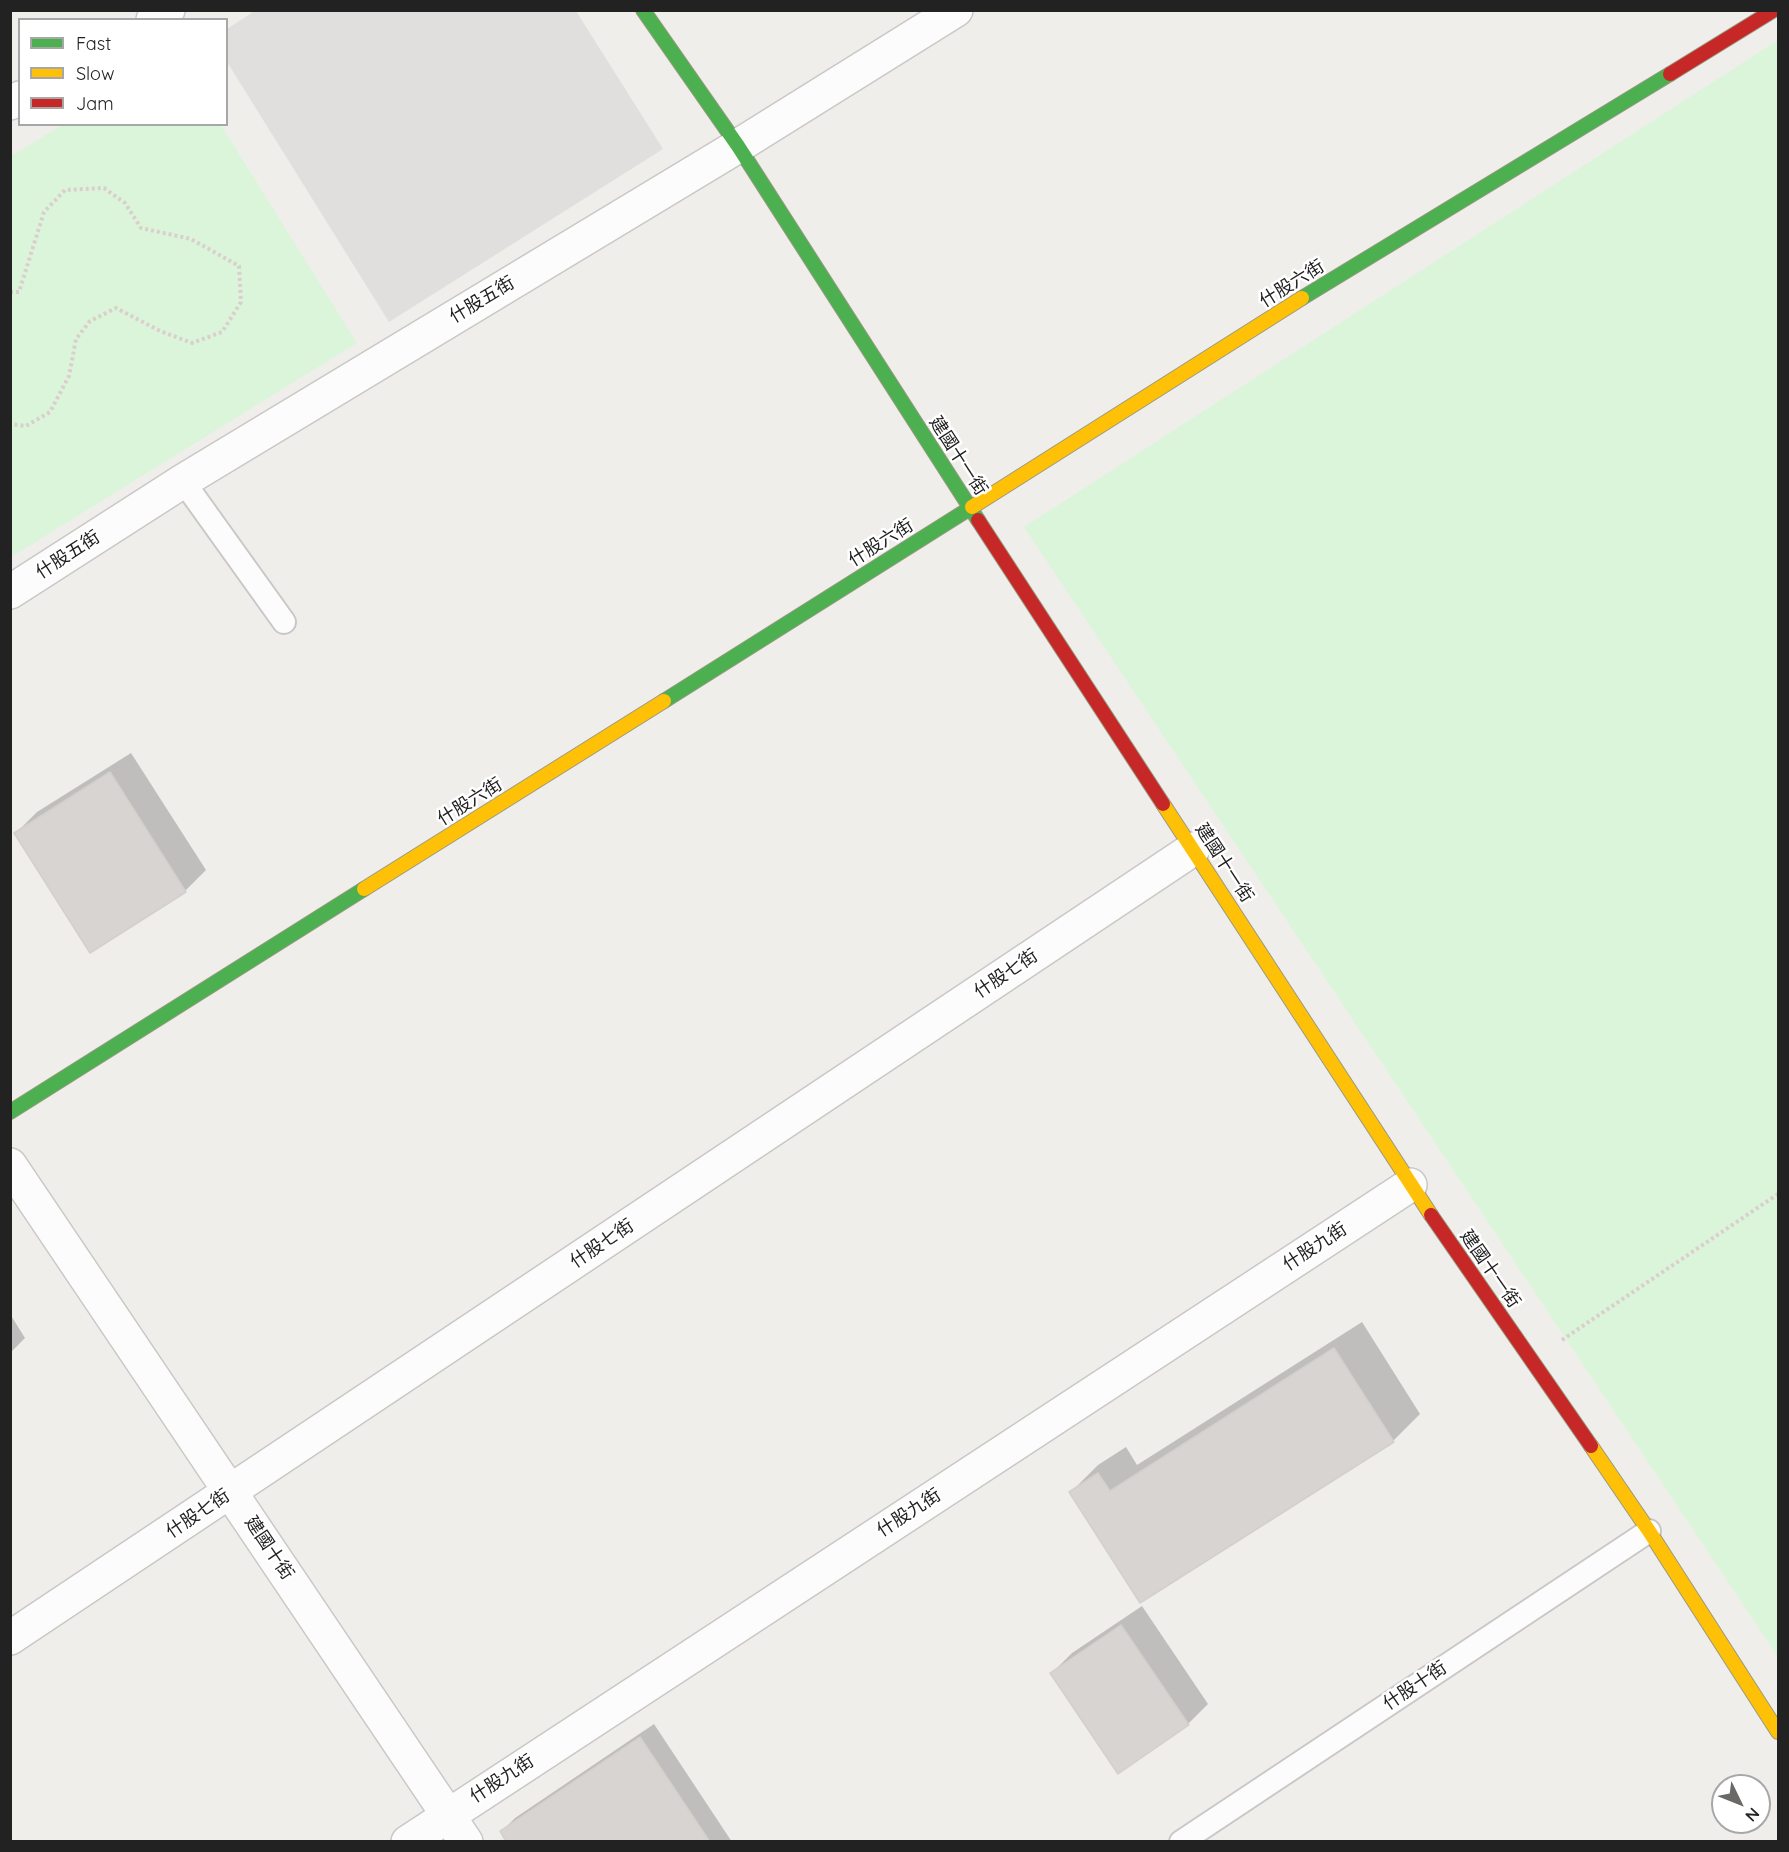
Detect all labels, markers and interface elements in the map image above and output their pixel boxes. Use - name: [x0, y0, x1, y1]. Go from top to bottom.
- legend: [18, 18, 228, 126]
- text: Fast: [76, 32, 111, 55]
- text: Slow: [76, 62, 114, 85]
- text: Jam: [76, 92, 114, 115]
- street label: 什股六街: [1256, 256, 1328, 312]
- street label: 什股五街: [446, 272, 518, 328]
- street label: 建國十一街: [924, 412, 992, 500]
- street label: 什股六街: [845, 515, 917, 571]
- street label: 什股五街: [32, 526, 104, 584]
- street label: 什股六街: [434, 774, 506, 830]
- street label: 建國十一街: [1190, 819, 1258, 907]
- street label: 什股七街: [970, 945, 1042, 1003]
- street label: 什股七街: [566, 1215, 638, 1273]
- street label: 什股九街: [1279, 1218, 1351, 1276]
- street label: 建國十一街: [1455, 1226, 1525, 1312]
- street label: 什股九街: [873, 1484, 945, 1542]
- street label: 什股七街: [162, 1485, 234, 1543]
- street label: 建國十街: [240, 1512, 298, 1584]
- street label: 什股十街: [1379, 1657, 1451, 1715]
- street label: 什股九街: [466, 1750, 538, 1808]
- north arrow: [1711, 1774, 1771, 1834]
- text: N: [1741, 1804, 1764, 1826]

